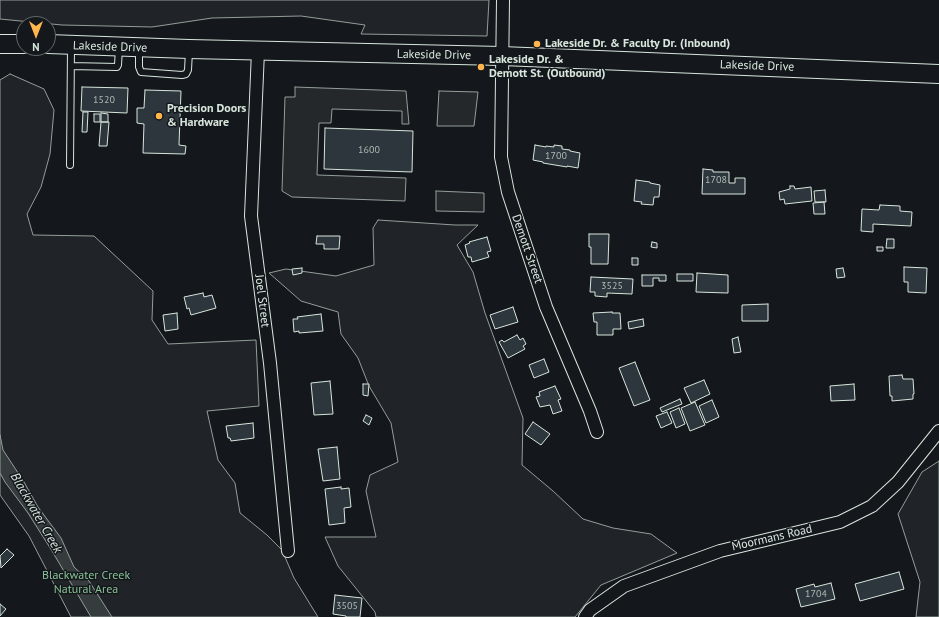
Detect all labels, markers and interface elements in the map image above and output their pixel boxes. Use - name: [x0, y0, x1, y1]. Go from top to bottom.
- north arrow: [16, 16, 56, 56]
- place label: Lakeside Dr. & Faculty Dr. (Inbound): [545, 37, 730, 51]
- street label: Lakeside Drive: [73, 39, 147, 55]
- marker: Lakeside Dr. & Faculty Dr. (Inbound): [532, 39, 542, 49]
- text: N: [32, 40, 40, 54]
- street label: Lakeside Drive: [397, 47, 471, 63]
- place label: Lakeside Dr. & Demott St. (Outbound): [489, 53, 605, 81]
- street label: Lakeside Drive: [720, 58, 794, 74]
- marker: Lakeside Dr. & Demott St. (Outbound): [476, 62, 486, 72]
- house number: 1520: [93, 94, 115, 106]
- place label: Precision Doors & Hardware: [167, 102, 246, 130]
- marker: Precision Doors & Hardware: [154, 111, 164, 121]
- house number: 1600: [358, 144, 380, 156]
- house number: 1700: [545, 150, 567, 162]
- house number: 1708: [705, 174, 727, 186]
- street label: Demott Street: [508, 213, 546, 285]
- street label: Joel Street: [252, 274, 272, 328]
- house number: 3525: [601, 280, 623, 292]
- water label: Blackwater Creek: [7, 470, 65, 556]
- street label: Moormans Road: [730, 522, 814, 554]
- park label: Blackwater Creek Natural Area: [42, 569, 130, 597]
- house number: 1704: [805, 588, 827, 600]
- house number: 3505: [336, 600, 358, 612]

